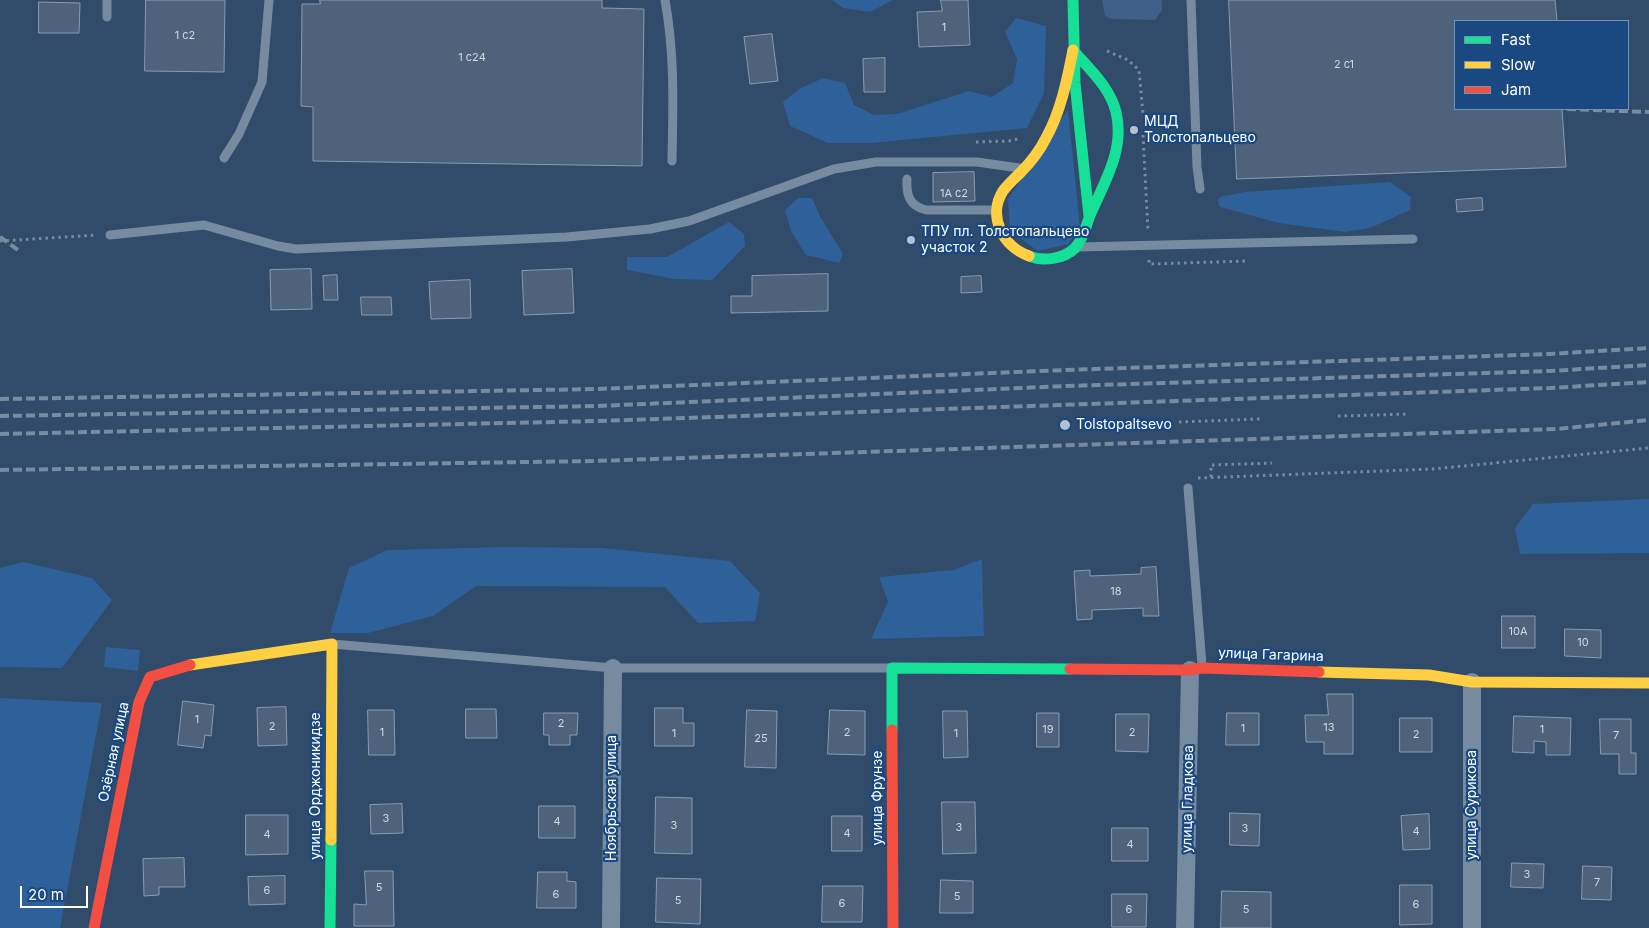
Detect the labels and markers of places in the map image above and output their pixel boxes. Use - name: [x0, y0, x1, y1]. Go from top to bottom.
- place label: МЦД Толстопальцево: [1144, 114, 1256, 146]
- marker: МЦД Толстопальцево: [1128, 124, 1140, 136]
- place label: ТПУ пл. Толстопальцево участок 2: [921, 224, 1089, 256]
- marker: ТПУ пл. Толстопальцево участок 2: [905, 234, 917, 246]
- place label: Tolstopaltsevo: [1076, 417, 1172, 433]
- marker: Tolstopaltsevo: [1058, 418, 1072, 432]

